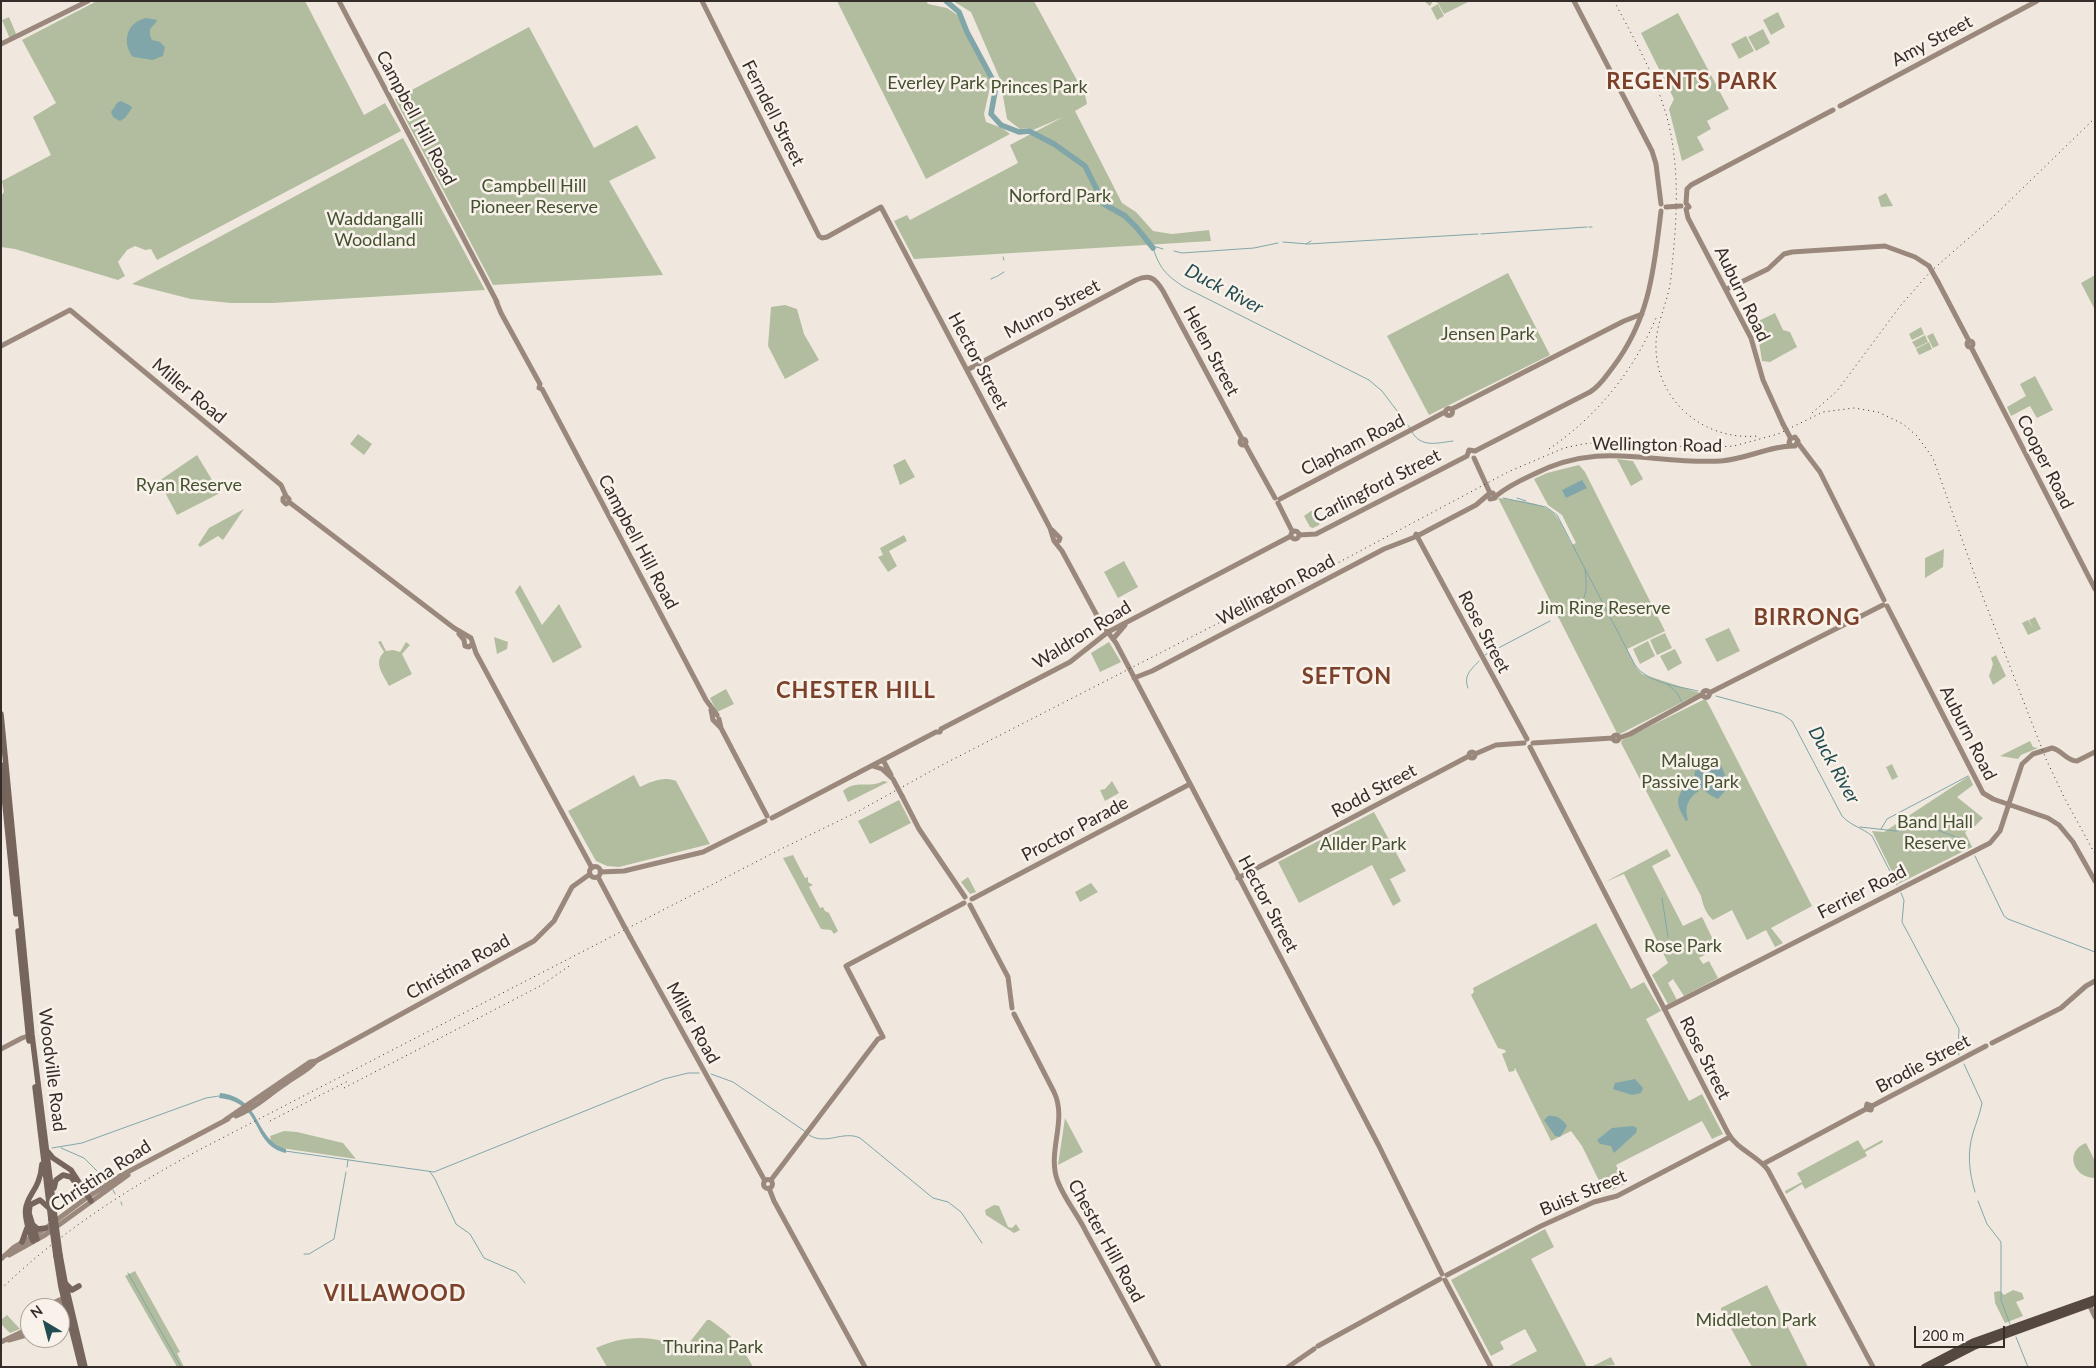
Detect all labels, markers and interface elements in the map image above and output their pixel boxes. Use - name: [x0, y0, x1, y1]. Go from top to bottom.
- street label: Amy Street: [1888, 11, 1976, 71]
- street label: Campbell Hill Road: [371, 47, 461, 189]
- street label: Ferndell Street: [737, 57, 809, 169]
- district label: REGENTS PARK: [1605, 69, 1779, 95]
- park label: Everley Park: [887, 72, 985, 94]
- park label: Princes Park: [990, 76, 1088, 98]
- park label: Campbell Hill Pioneer Reserve: [470, 175, 598, 218]
- park label: Norford Park: [1009, 185, 1111, 207]
- park label: Waddangalli Woodland: [327, 208, 423, 250]
- street label: Auburn Road: [1710, 243, 1774, 345]
- water label: Duck River: [1181, 259, 1267, 319]
- street label: Munro Street: [1001, 275, 1103, 343]
- street label: Helen Street: [1178, 302, 1244, 400]
- street label: Hector Street: [943, 309, 1013, 413]
- park label: Jensen Park: [1441, 323, 1535, 345]
- street label: Miller Road: [148, 354, 230, 428]
- street label: Clapham Road: [1297, 410, 1409, 480]
- street label: Cooper Road: [2012, 411, 2078, 513]
- street label: Wellington Road: [1592, 433, 1722, 457]
- street label: Carlingford Street: [1310, 445, 1444, 527]
- street label: Campbell Hill Road: [593, 471, 683, 613]
- park label: Ryan Reserve: [136, 474, 242, 496]
- street label: Wellington Road: [1213, 550, 1339, 630]
- street label: Rose Street: [1453, 587, 1515, 677]
- street label: Waldron Road: [1029, 596, 1135, 674]
- park label: Jim Ring Reserve: [1537, 597, 1671, 619]
- district label: BIRRONG: [1753, 605, 1861, 631]
- district label: SEFTON: [1301, 664, 1393, 690]
- district label: CHESTER HILL: [775, 678, 937, 704]
- street label: Auburn Road: [1935, 682, 2001, 784]
- water label: Duck River: [1803, 722, 1865, 808]
- park label: Maluga Passive Park: [1641, 750, 1739, 792]
- street label: Rodd Street: [1328, 760, 1420, 822]
- street label: Proctor Parade: [1018, 792, 1132, 866]
- park label: Band Hall Reserve: [1897, 811, 1973, 854]
- park label: Allder Park: [1320, 833, 1406, 855]
- street label: Hector Street: [1233, 852, 1303, 956]
- street label: Ferrier Road: [1814, 860, 1910, 924]
- street label: Christina Road: [402, 930, 514, 1004]
- park label: Rose Park: [1644, 935, 1722, 957]
- street label: Miller Road: [662, 978, 724, 1068]
- street label: Woodville Road: [34, 1007, 70, 1133]
- street label: Rose Street: [1675, 1013, 1735, 1103]
- street label: Brodie Street: [1872, 1030, 1974, 1098]
- street label: Christina Road: [47, 1136, 155, 1216]
- street label: Buist Street: [1536, 1165, 1630, 1221]
- street label: Chester Hill Road: [1063, 1176, 1149, 1306]
- district label: VILLAWOOD: [322, 1281, 468, 1307]
- north arrow: [20, 1298, 70, 1348]
- text: N: [27, 1301, 46, 1321]
- park label: Middleton Park: [1695, 1309, 1817, 1331]
- scale bar: [1916, 1316, 2007, 1348]
- text: 200 m: [1922, 1326, 1964, 1344]
- park label: Thurina Park: [663, 1336, 763, 1358]

